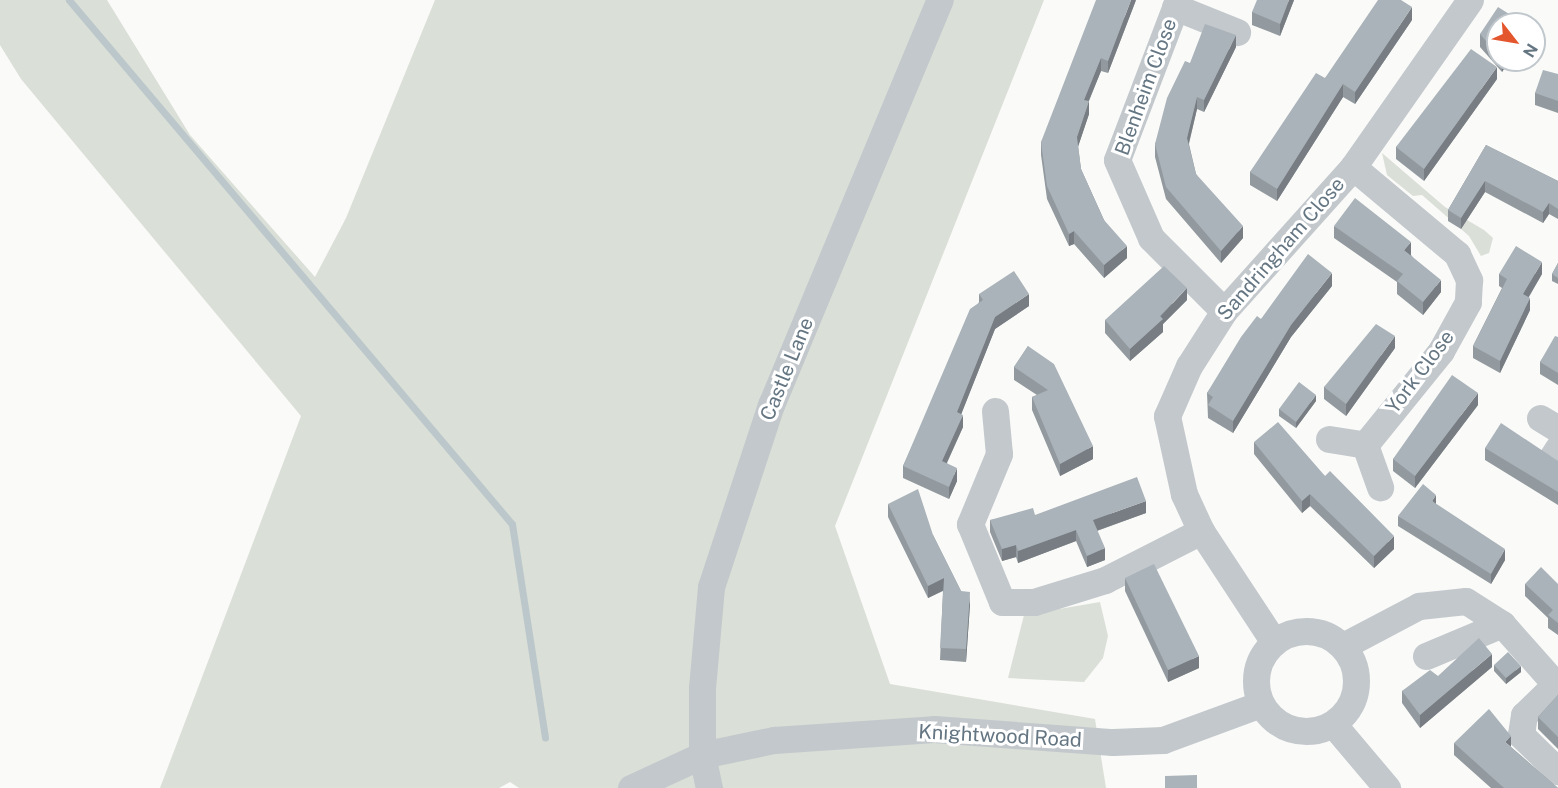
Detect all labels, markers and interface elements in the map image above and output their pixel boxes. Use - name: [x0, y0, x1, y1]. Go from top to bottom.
- north arrow: [1486, 12, 1546, 72]
- street label: Blenheim Close: [1110, 15, 1182, 159]
- text: N: [1519, 40, 1542, 61]
- street label: Sandringham Close: [1212, 173, 1350, 325]
- street label: Castle Lane: [755, 314, 819, 424]
- street label: York Close: [1381, 326, 1459, 418]
- street label: Knightwood Road: [918, 720, 1082, 752]

